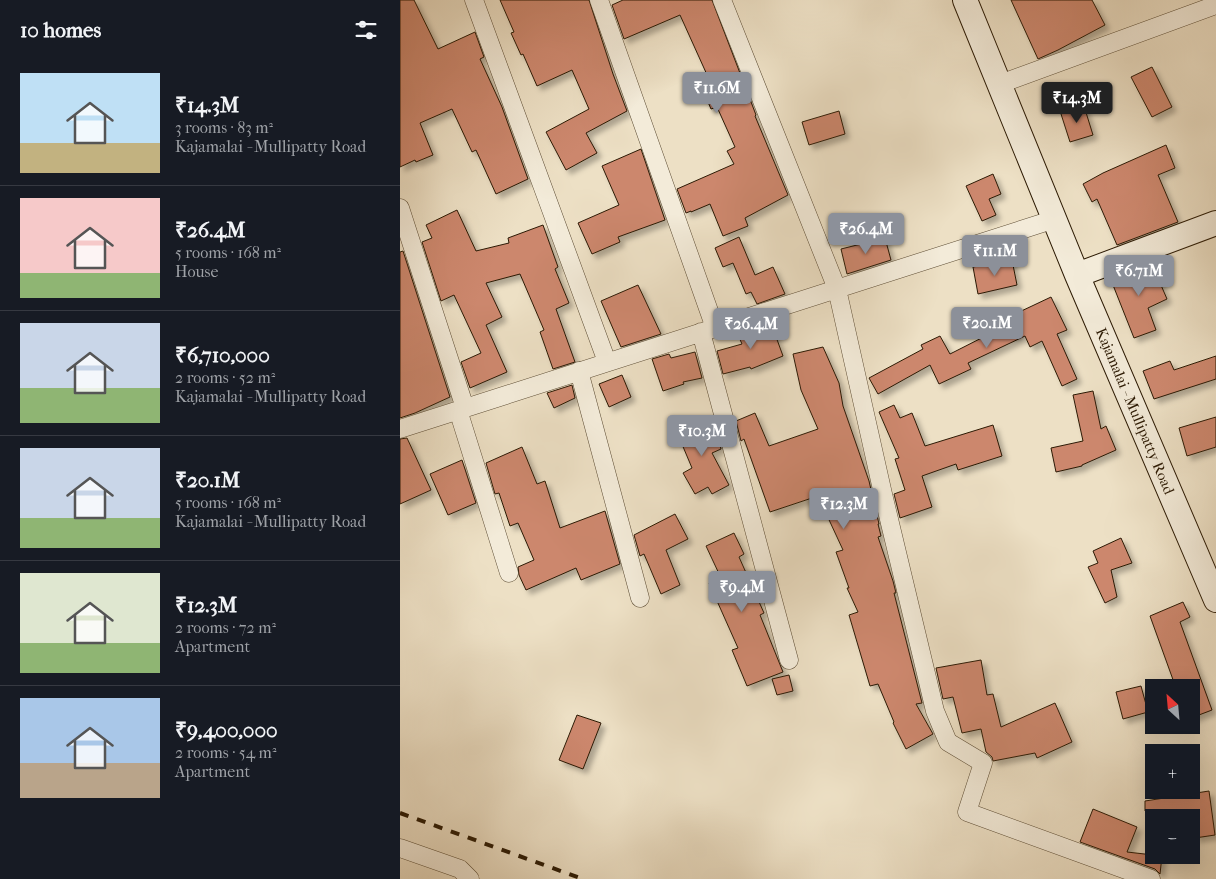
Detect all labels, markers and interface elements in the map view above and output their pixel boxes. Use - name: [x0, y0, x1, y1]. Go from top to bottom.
- icon: filters: [352, 16, 380, 44]
- text: 10 homes: [20, 18, 101, 42]
- pin: ₹11.6M: [676, 72, 758, 114]
- text: ₹11.6M: [694, 78, 740, 97]
- pin: ₹14.3M: [1036, 82, 1118, 124]
- text: ₹14.3M: [1052, 88, 1102, 107]
- icon: home: [60, 93, 120, 153]
- text: ₹14.3M: [175, 93, 239, 117]
- text: 3 rooms · 83 m²: [175, 118, 273, 137]
- text: Kajamalai - Mullipatty Road: [175, 137, 366, 156]
- pin: ₹26.4M: [825, 212, 907, 255]
- icon: home: [60, 218, 120, 278]
- text: ₹26.4M: [175, 218, 245, 242]
- text: ₹26.4M: [839, 219, 893, 238]
- pin: ₹11.1M: [954, 234, 1036, 277]
- text: ₹11.1M: [973, 241, 1017, 260]
- text: 5 rooms · 168 m²: [175, 243, 281, 262]
- pin: ₹6.71M: [1098, 254, 1180, 297]
- text: ₹6.71M: [1115, 261, 1163, 280]
- text: House: [175, 262, 218, 281]
- pin: ₹20.1M: [946, 306, 1028, 349]
- pin: ₹26.4M: [710, 308, 792, 350]
- text: ₹20.1M: [962, 313, 1012, 332]
- text: ₹26.4M: [724, 314, 778, 333]
- street label: Kajamalai - Mullipatty Road: [1092, 325, 1179, 498]
- icon: home: [60, 343, 120, 403]
- text: ₹6,710,000: [175, 343, 270, 367]
- text: 2 rooms · 52 m²: [175, 368, 275, 387]
- text: Kajamalai - Mullipatty Road: [175, 387, 366, 406]
- pin: ₹10.3M: [661, 414, 743, 457]
- text: ₹10.3M: [678, 421, 726, 440]
- icon: home: [60, 468, 120, 528]
- text: ₹20.1M: [175, 468, 240, 492]
- pin: ₹12.3M: [803, 488, 885, 530]
- text: 5 rooms · 168 m²: [175, 493, 281, 512]
- text: ₹12.3M: [820, 494, 868, 513]
- text: Kajamalai - Mullipatty Road: [175, 512, 366, 531]
- pin: ₹9.4M: [707, 570, 777, 613]
- text: ₹9.4M: [719, 577, 765, 596]
- icon: home: [60, 593, 120, 653]
- text: ₹12.3M: [175, 593, 237, 617]
- text: 2 rooms · 72 m²: [175, 618, 276, 637]
- text: Apartment: [175, 637, 250, 656]
- north arrow: [1145, 679, 1200, 734]
- map controls: [1145, 679, 1200, 864]
- icon: home: [60, 718, 120, 778]
- text: ₹9,400,000: [175, 718, 278, 742]
- text: 2 rooms · 54 m²: [175, 743, 276, 762]
- button: +: [1145, 744, 1200, 799]
- text: Apartment: [175, 762, 250, 781]
- button: −: [1145, 809, 1200, 864]

